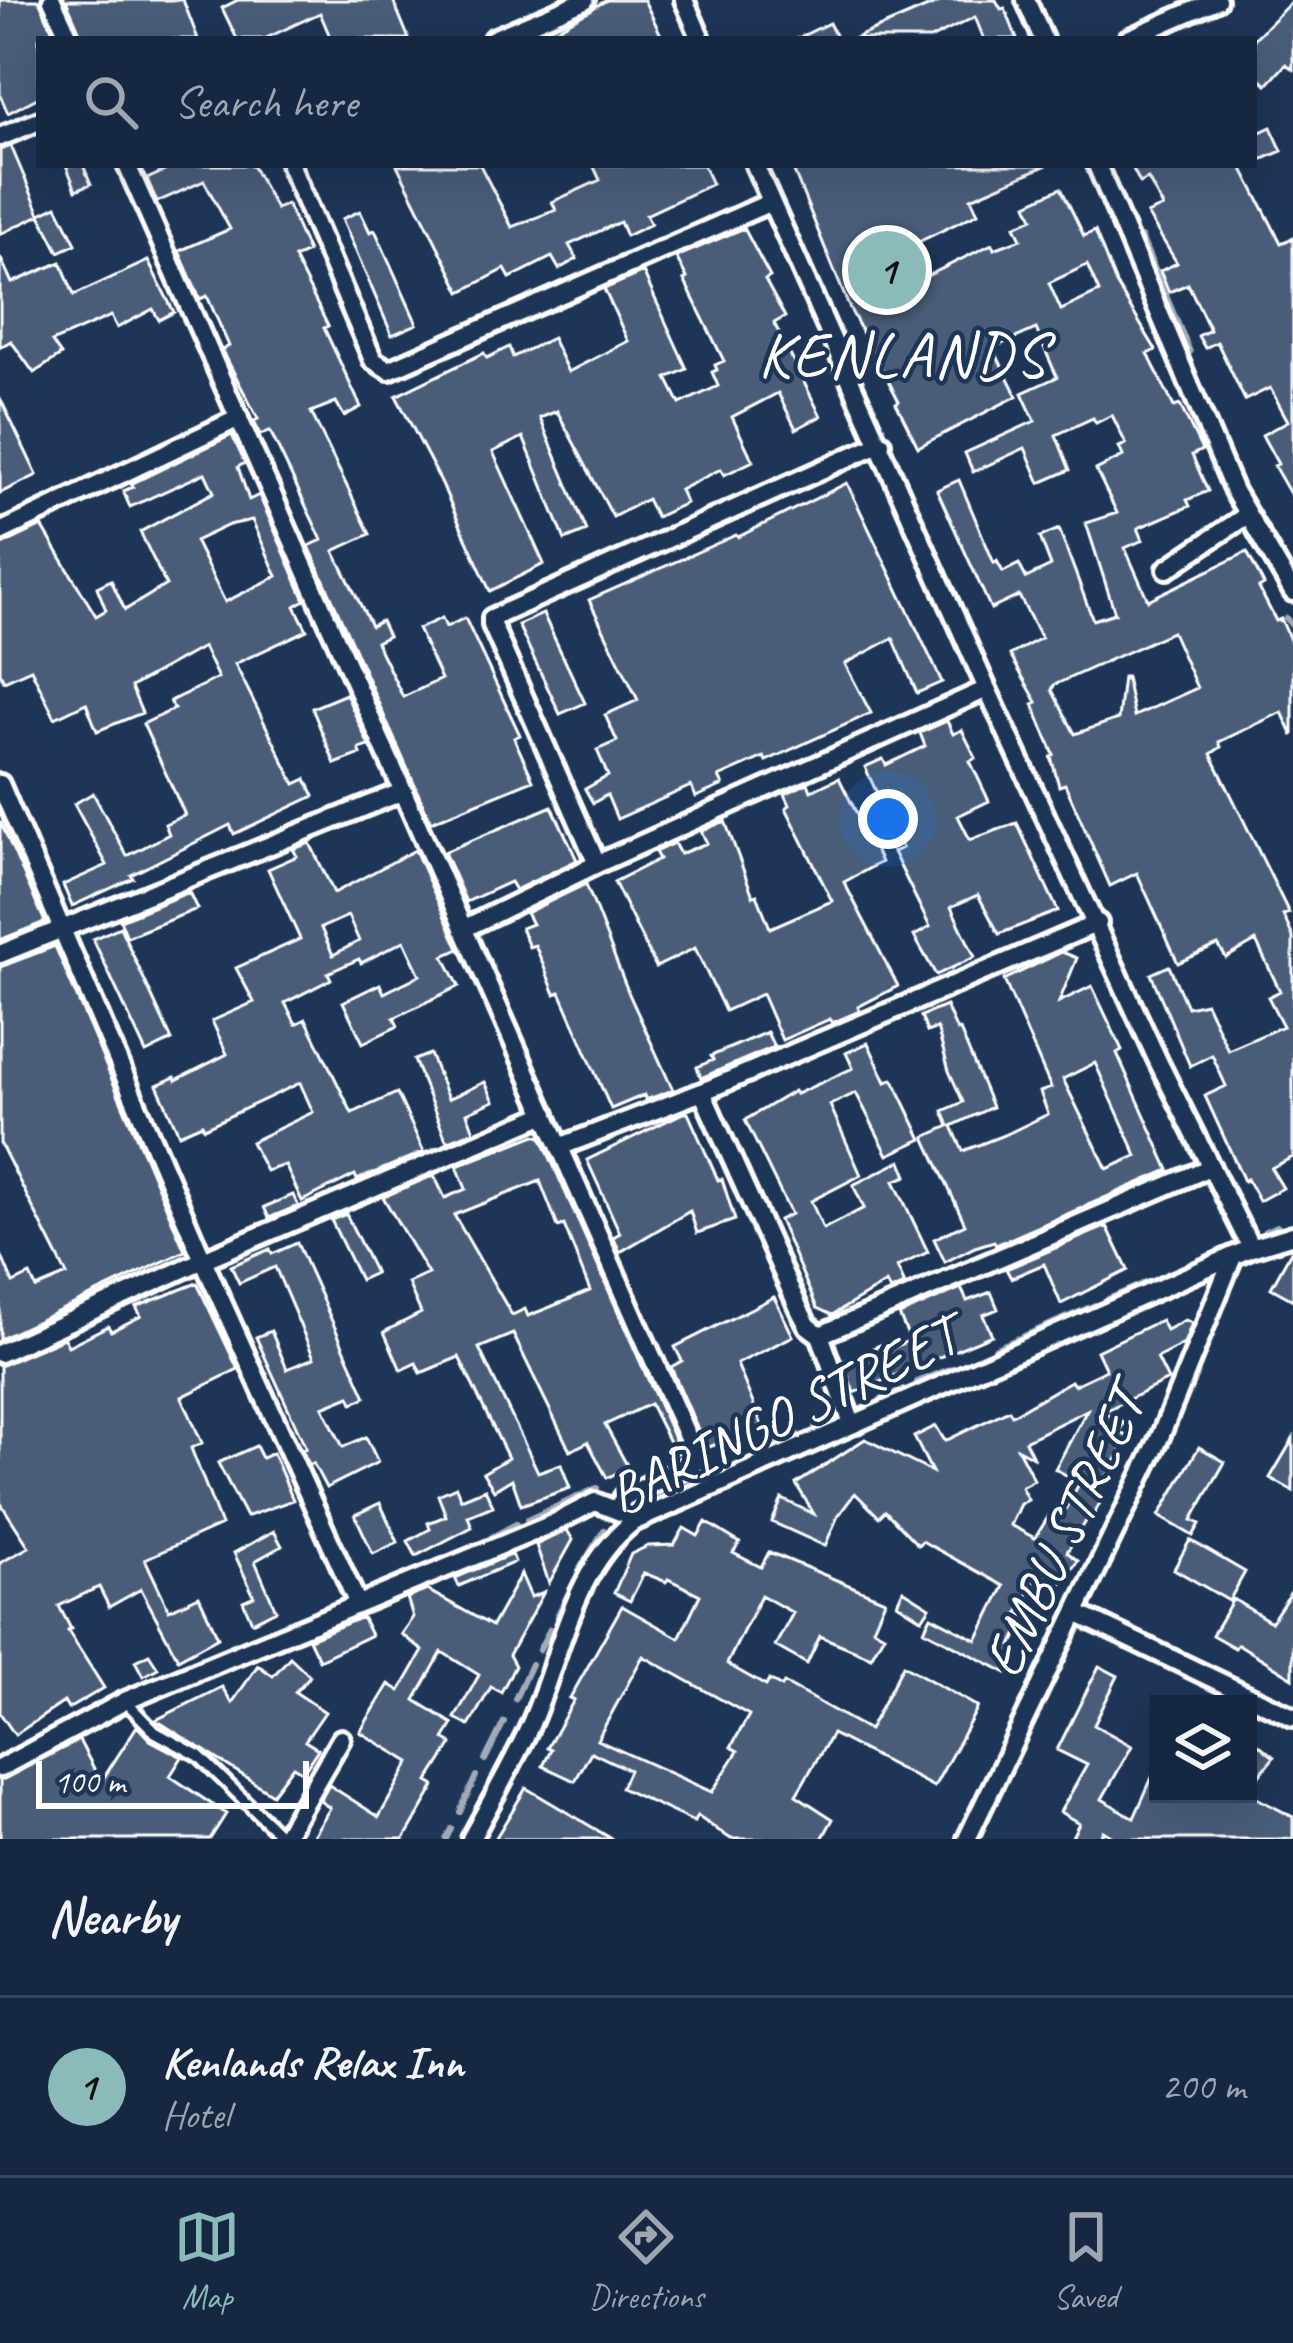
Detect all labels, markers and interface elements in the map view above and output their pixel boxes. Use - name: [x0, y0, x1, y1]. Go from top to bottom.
- search box: [36, 36, 1257, 168]
- icon: search: [78, 69, 144, 135]
- text: Search here: [174, 74, 357, 131]
- pin: 1: [848, 225, 926, 315]
- district label: KENLANDS: [758, 316, 1056, 395]
- your location: [858, 789, 918, 849]
- street label: BARINGO STREET: [596, 1293, 981, 1531]
- street label: EMBU STREET: [966, 1364, 1168, 1688]
- map controls: [1149, 1695, 1257, 1803]
- button: layers: [1149, 1695, 1257, 1803]
- scale bar: [36, 1755, 309, 1808]
- text: 100 m: [54, 1761, 125, 1803]
- text: Nearby: [48, 1885, 176, 1949]
- text: Kenlands Relax Inn: [162, 2034, 464, 2091]
- text: 1: [78, 2062, 96, 2111]
- text: 200 m: [1161, 2062, 1245, 2111]
- text: Hotel: [162, 2091, 230, 2140]
- tab: Map: [174, 2204, 240, 2318]
- tab: Directions: [589, 2204, 704, 2318]
- tab: Saved: [1053, 2204, 1119, 2318]

